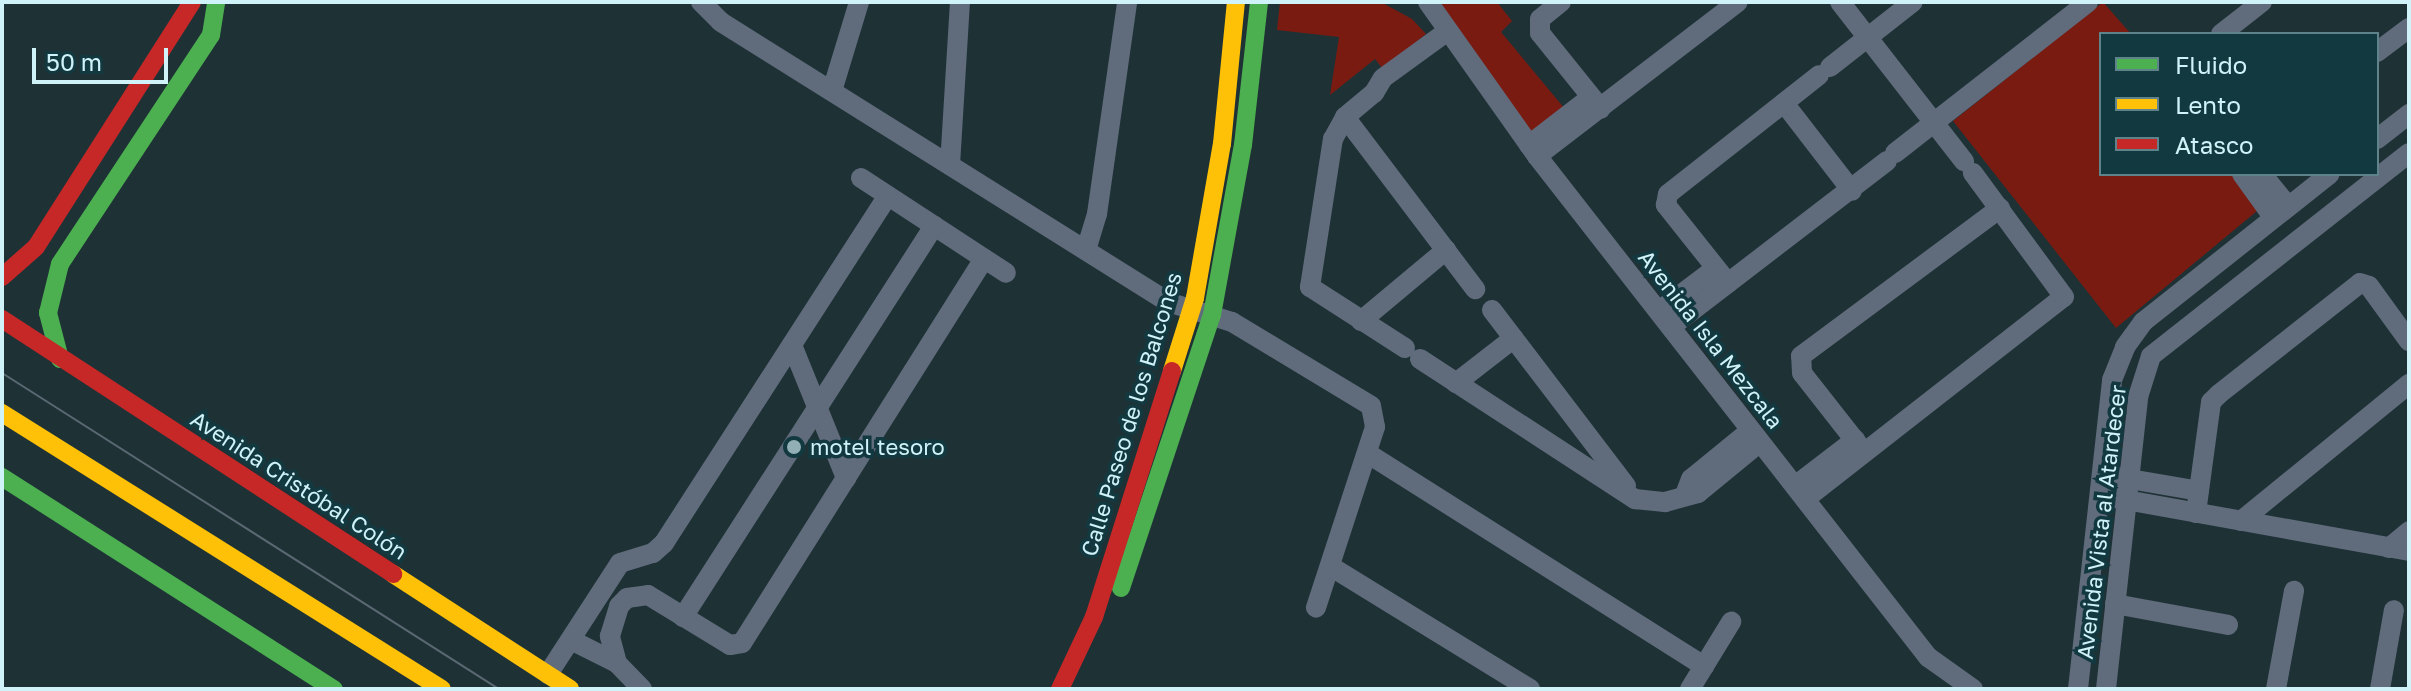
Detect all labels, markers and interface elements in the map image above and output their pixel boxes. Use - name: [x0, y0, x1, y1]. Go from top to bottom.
- scale bar: [36, 32, 172, 82]
- legend: [2099, 32, 2379, 176]
- text: 50 m: [46, 47, 102, 76]
- text: Fluido: [2175, 50, 2247, 79]
- text: Lento: [2175, 90, 2241, 119]
- text: Atasco: [2175, 130, 2253, 159]
- street label: Avenida Isla Mezcala: [1633, 244, 1789, 434]
- street label: Calle Paseo de los Balcones: [1075, 269, 1187, 559]
- street label: Avenida Vista al Atardecer: [2071, 383, 2131, 661]
- street label: Avenida Cristóbal Colón: [186, 405, 412, 565]
- place label: motel tesoro: [810, 434, 945, 460]
- marker: motel tesoro: [785, 438, 803, 456]

